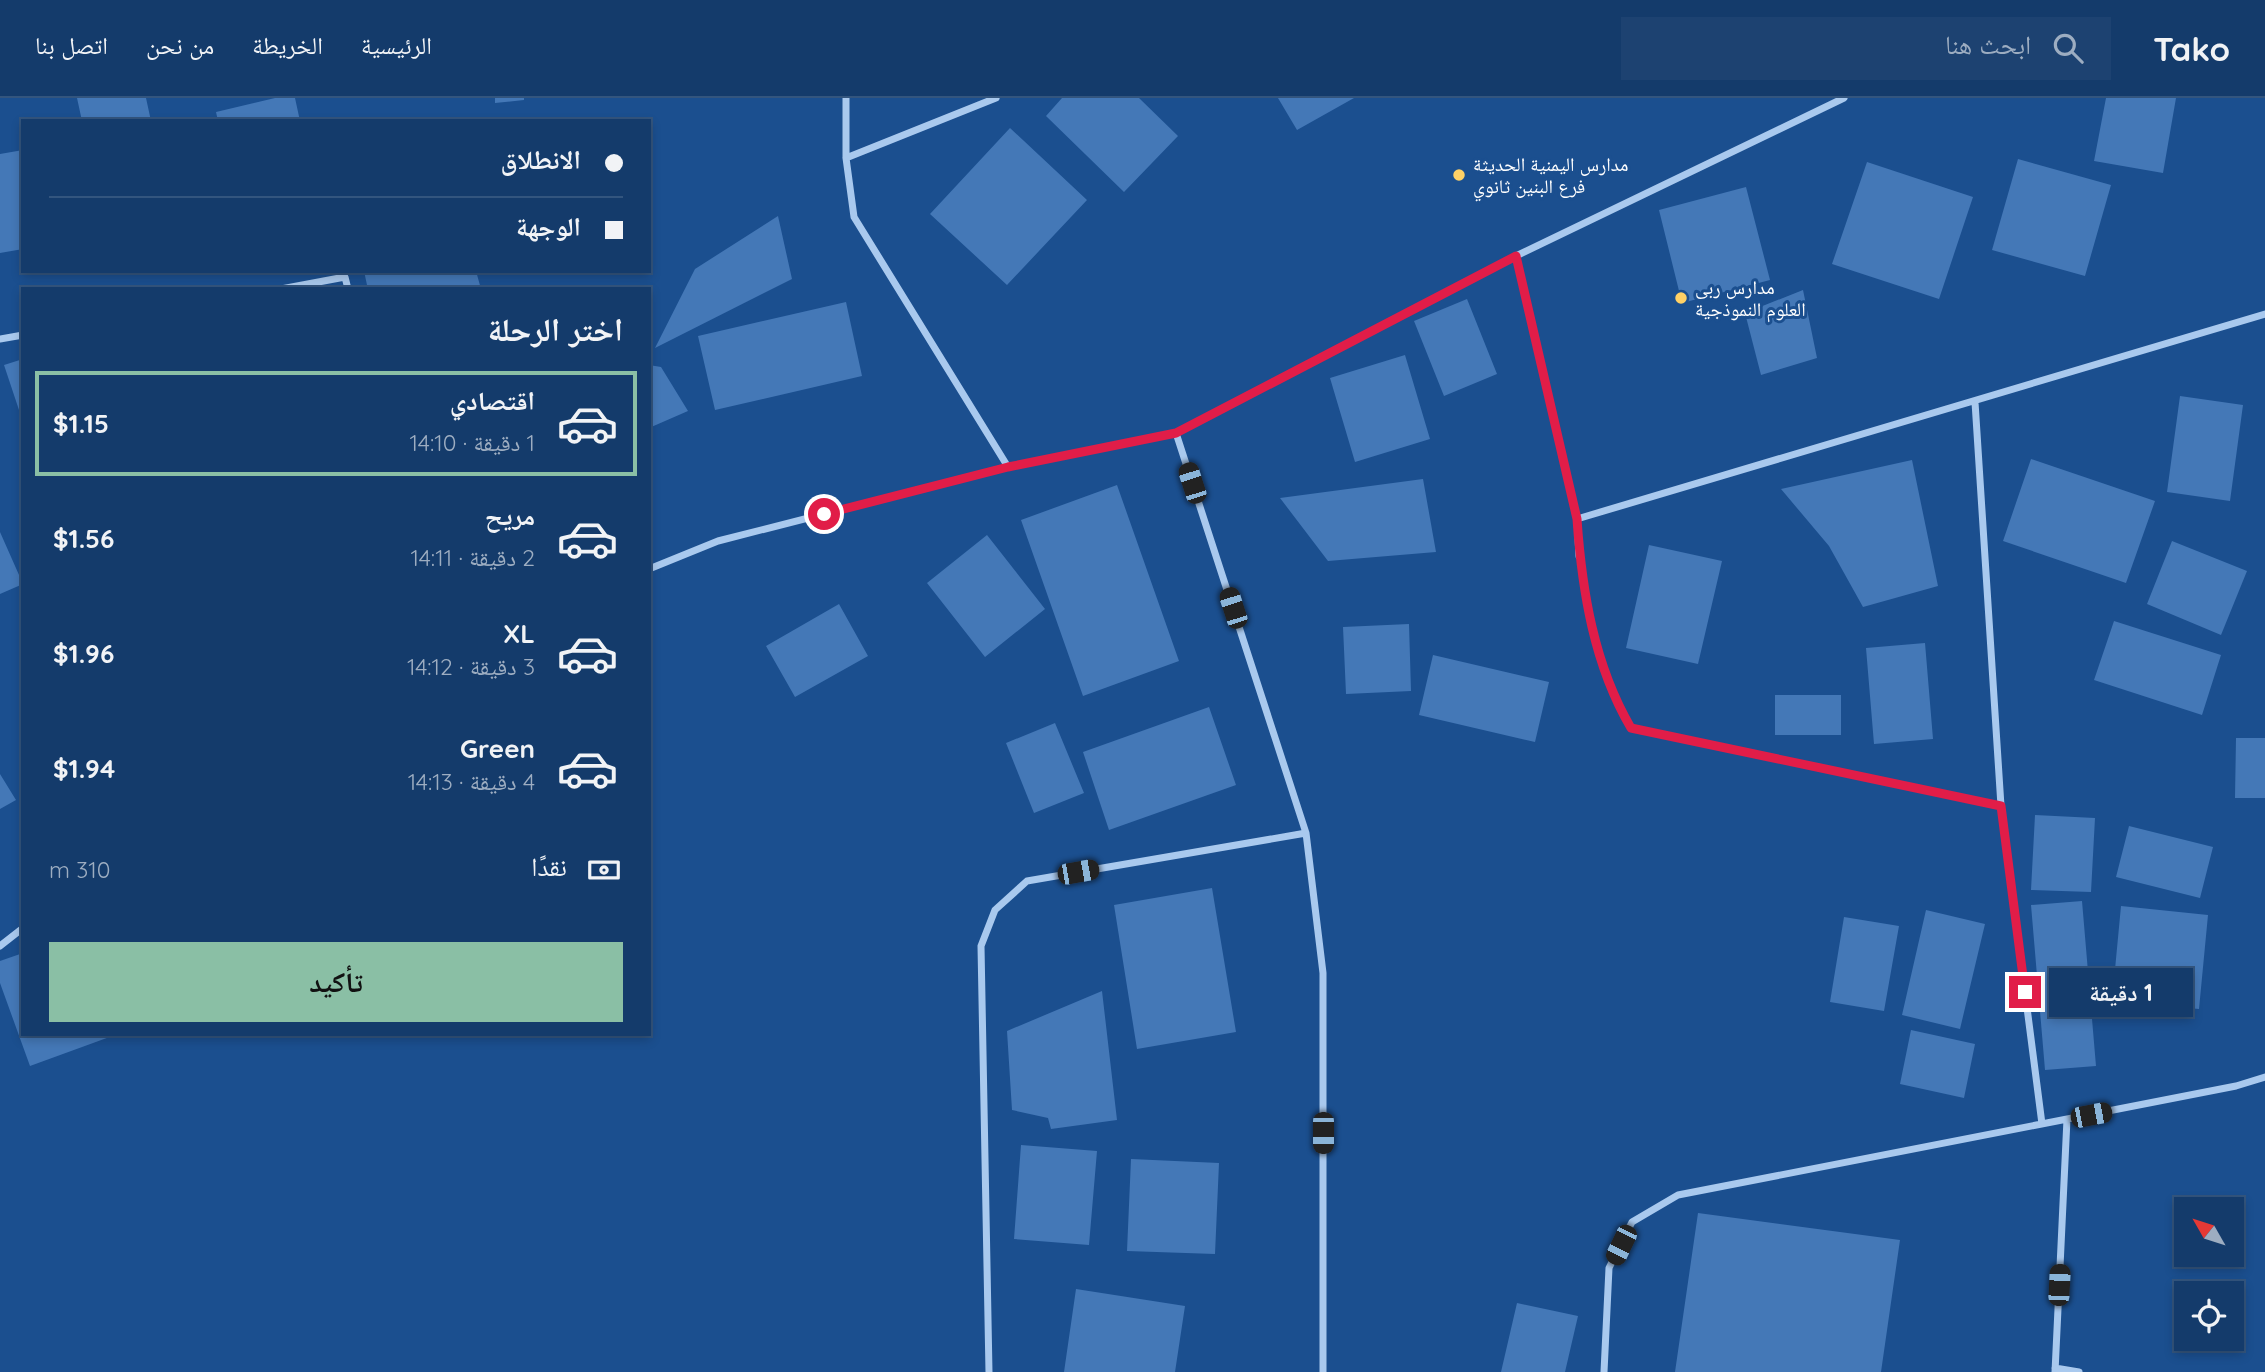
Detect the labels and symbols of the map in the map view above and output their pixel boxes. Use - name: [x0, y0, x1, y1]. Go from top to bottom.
- place label: مدارس اليمنية الحديثة فرع البنين ثانوي: [1473, 152, 1629, 202]
- marker: مدارس اليمنية الحديثة فرع البنين ثانوي: [1451, 167, 1467, 183]
- place label: مدارس ربى العلوم النموذجية: [1695, 275, 1806, 323]
- marker: مدارس ربى العلوم النموذجية: [1673, 290, 1689, 306]
- car: [1176, 460, 1209, 506]
- route start: [808, 498, 840, 530]
- car: [1217, 585, 1250, 631]
- car: [1056, 858, 1101, 886]
- callout: 1 دقيقة: [2050, 968, 2193, 1016]
- route end: [2009, 976, 2041, 1008]
- car: [2069, 1101, 2114, 1129]
- car: [1313, 1112, 1334, 1154]
- north arrow: [2174, 1197, 2244, 1267]
- car: [1603, 1222, 1640, 1268]
- car: [2048, 1263, 2071, 1307]

